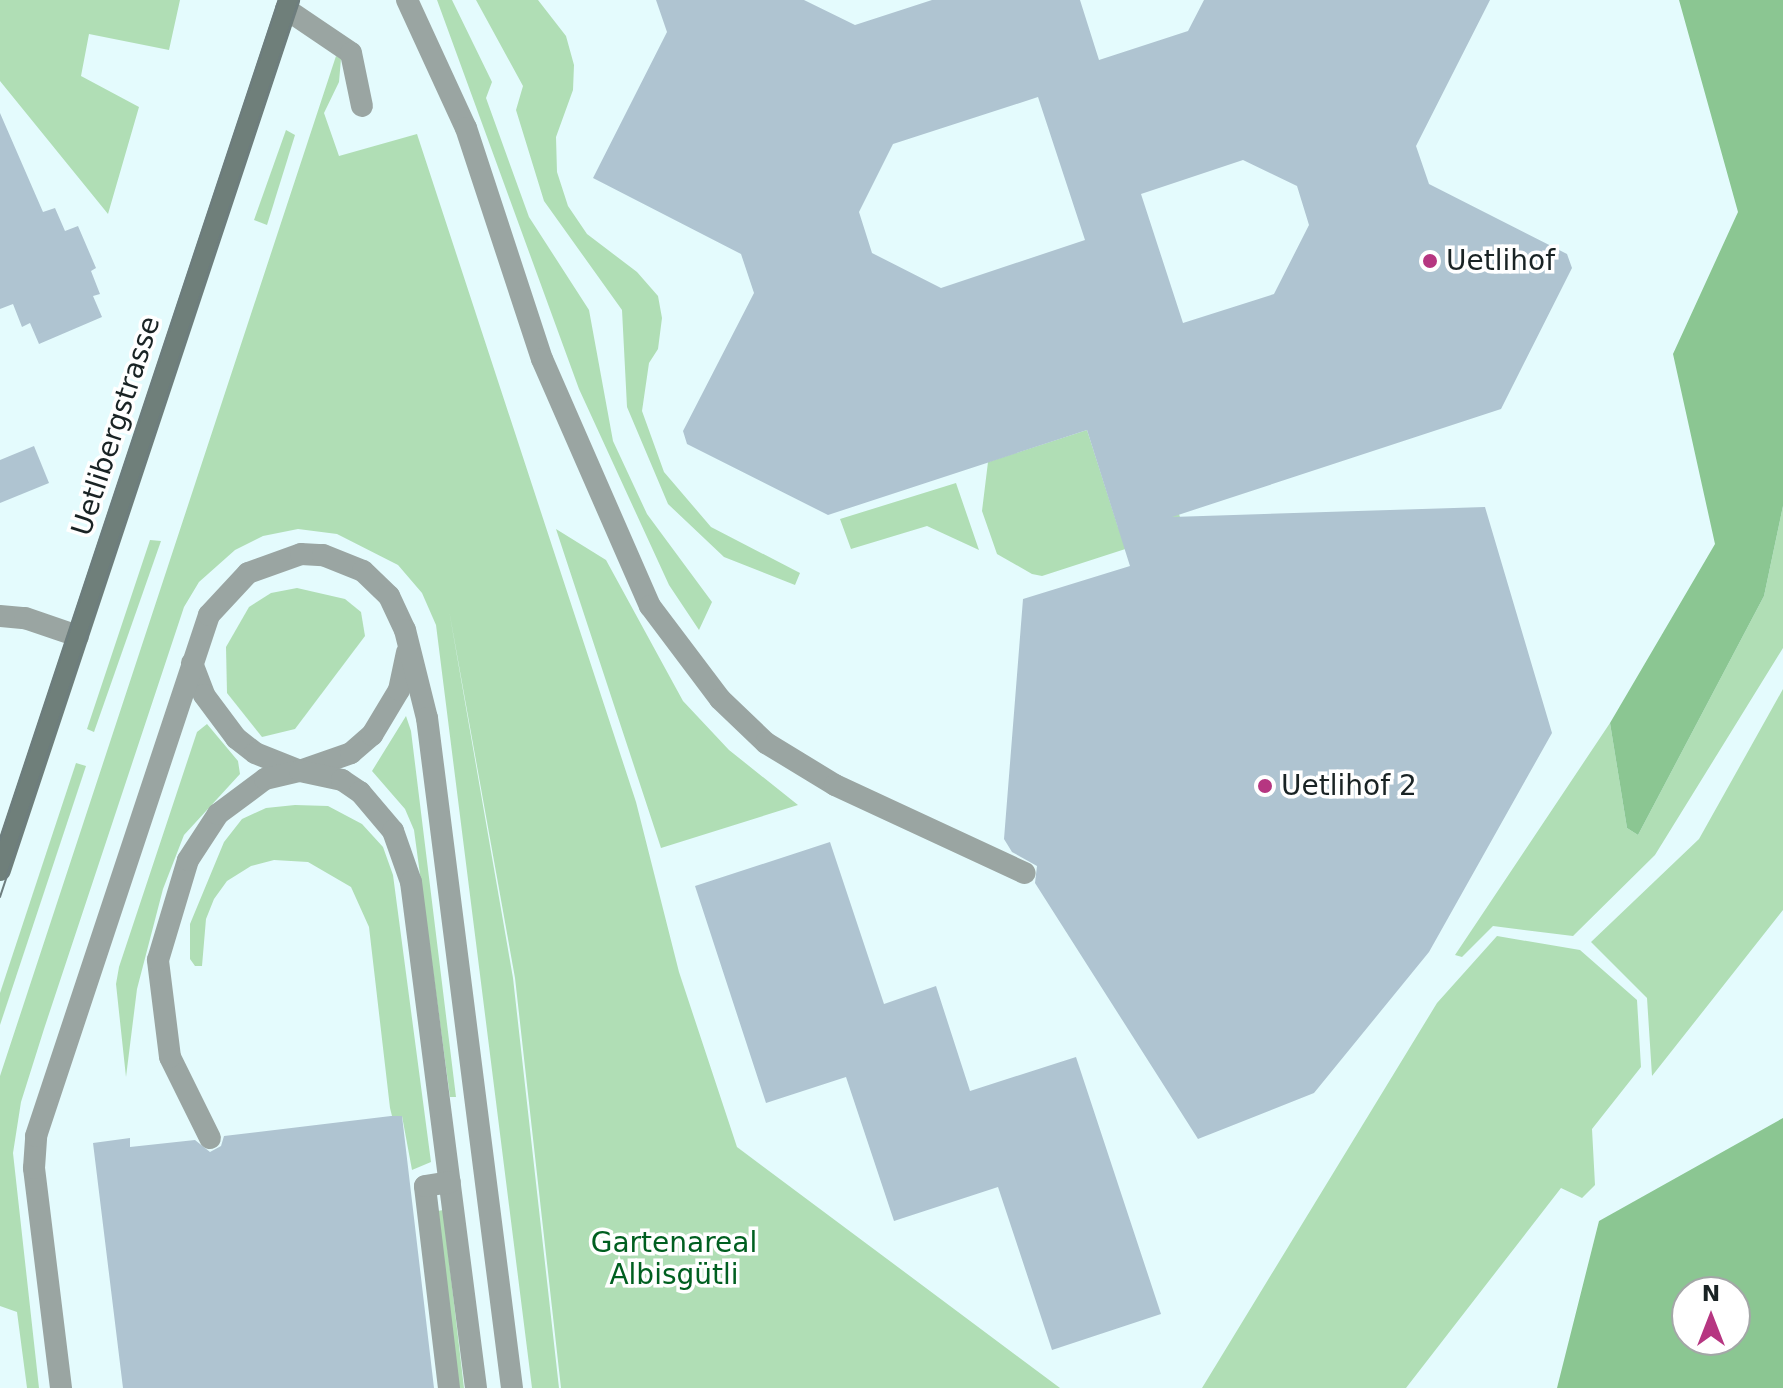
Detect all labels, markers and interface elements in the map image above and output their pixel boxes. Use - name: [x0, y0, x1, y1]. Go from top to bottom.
- place label: Uetlihof: [1446, 244, 1555, 278]
- marker: Uetlihof: [1421, 252, 1439, 270]
- street label: Uetlibergstrasse: [65, 312, 167, 540]
- place label: Uetlihof 2: [1281, 769, 1417, 803]
- marker: Uetlihof 2: [1256, 777, 1274, 795]
- park label: Gartenareal Albisgütli: [591, 1226, 757, 1292]
- north arrow: [1671, 1276, 1751, 1356]
- text: N: [1702, 1281, 1720, 1306]

